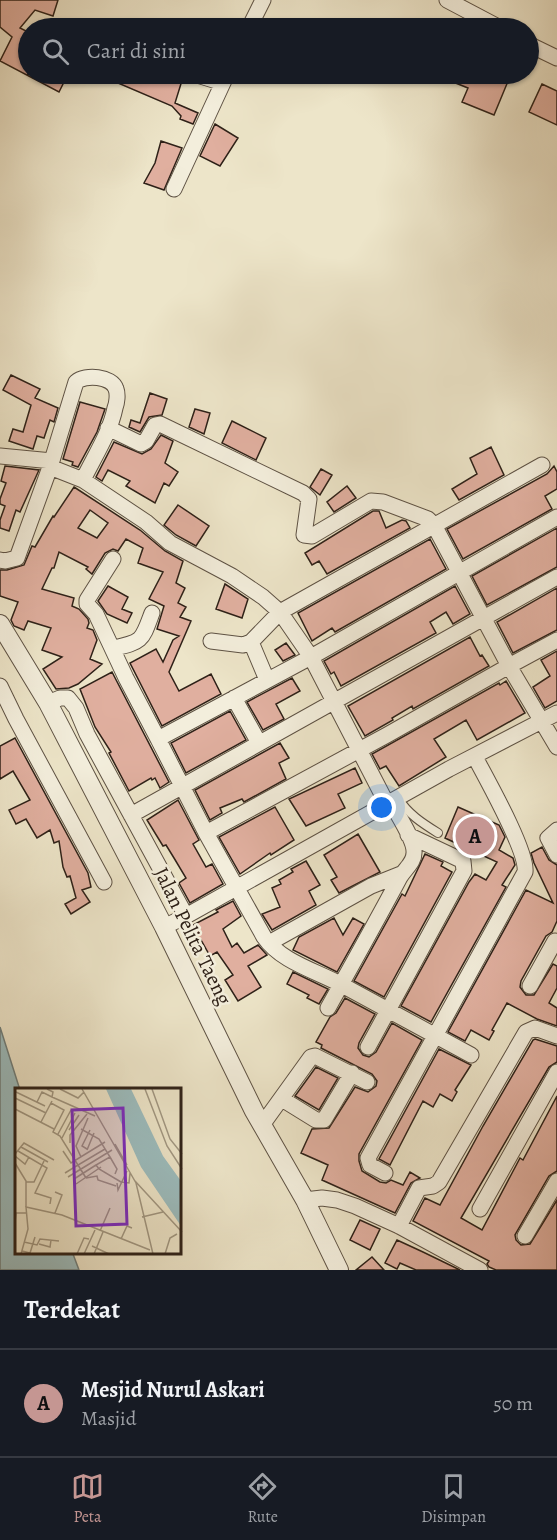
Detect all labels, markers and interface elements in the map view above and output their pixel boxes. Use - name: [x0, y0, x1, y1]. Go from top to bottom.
- search box: [18, 18, 539, 84]
- icon: search: [39, 35, 72, 68]
- text: Cari di sini: [87, 36, 186, 66]
- your location: [367, 793, 396, 822]
- pin: A: [456, 814, 494, 858]
- street label: Jalan Pelita Taeng: [147, 862, 239, 1010]
- inset map: [15, 1088, 182, 1255]
- text: Terdekat: [24, 1292, 120, 1327]
- text: Mesjid Nurul Askari: [81, 1375, 265, 1405]
- text: A: [37, 1390, 50, 1417]
- text: 50 m: [493, 1390, 533, 1417]
- text: Masjid: [81, 1405, 136, 1432]
- tab: Peta: [71, 1470, 104, 1528]
- tab: Rute: [246, 1470, 279, 1528]
- tab: Disimpan: [421, 1470, 486, 1528]

